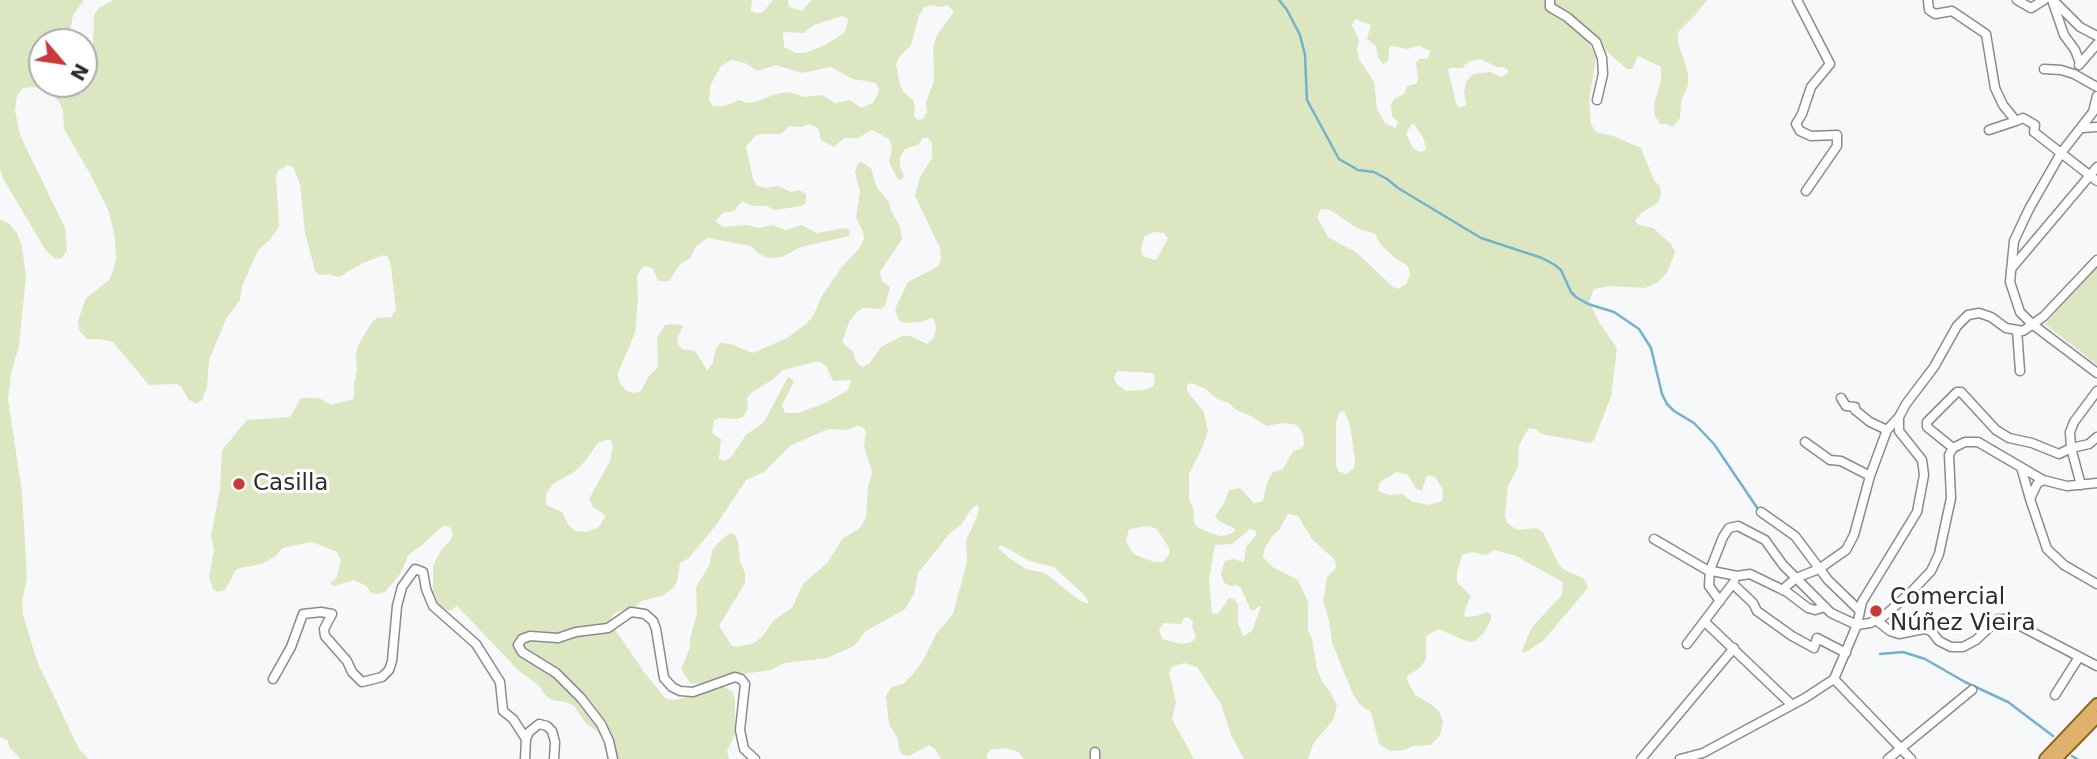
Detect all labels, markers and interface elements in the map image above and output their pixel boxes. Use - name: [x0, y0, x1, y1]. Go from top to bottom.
- north arrow: [28, 28, 98, 98]
- text: N: [66, 60, 93, 85]
- place label: Casilla: [253, 470, 328, 498]
- marker: Casilla: [231, 476, 247, 492]
- place label: Comercial Núñez Vieira: [1890, 584, 2036, 638]
- marker: Comercial Núñez Vieira: [1868, 603, 1884, 619]

